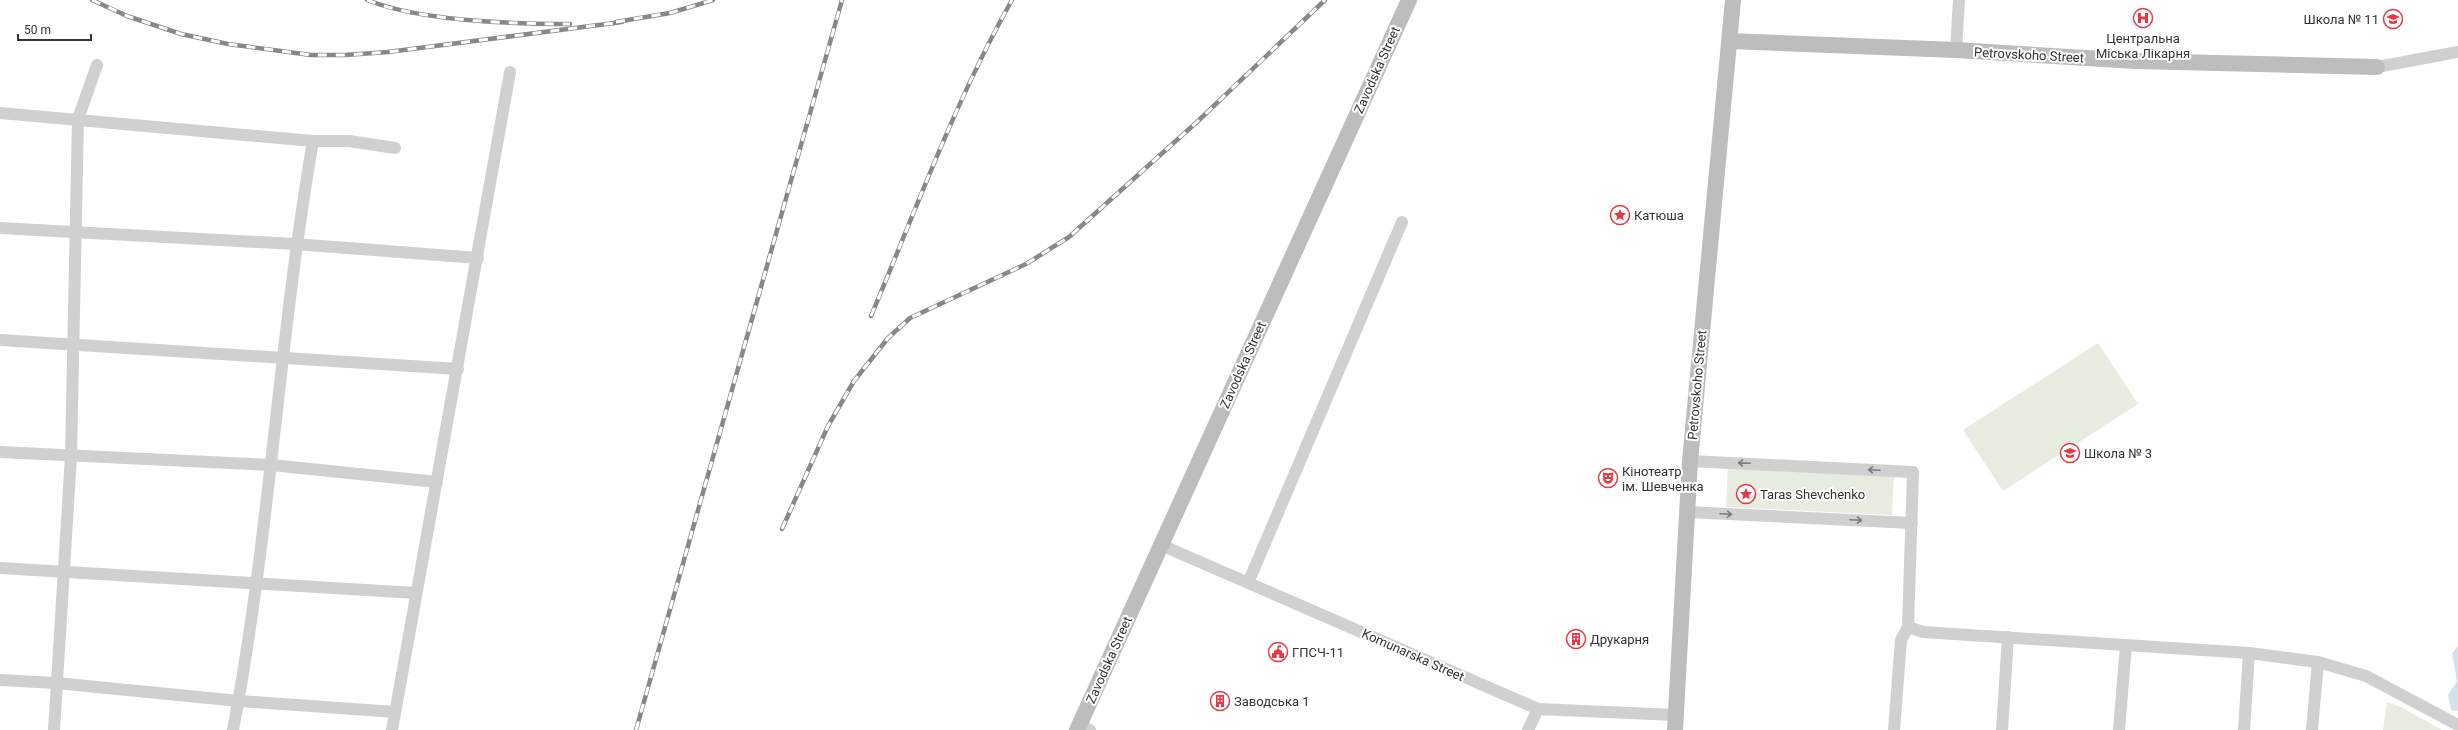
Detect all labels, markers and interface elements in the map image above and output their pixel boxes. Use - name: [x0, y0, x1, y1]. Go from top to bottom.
- hospital icon: Центральна Міська Лікарня: [2132, 7, 2154, 29]
- school or university icon: Школа № 11: [2382, 8, 2404, 30]
- place label: Школа № 11: [2304, 12, 2379, 27]
- scale bar: [18, 16, 91, 42]
- text: 50 m: [24, 23, 51, 37]
- street label: Zavodska Street: [1351, 24, 1403, 116]
- place label: Центральна Міська Лікарня: [2096, 31, 2190, 61]
- street label: Petrovskoho Street: [1974, 45, 2084, 65]
- place icon: Катюша: [1609, 204, 1631, 226]
- place label: Катюша: [1634, 208, 1684, 223]
- street label: Zavodska Street: [1217, 319, 1269, 411]
- street label: Petrovskoho Street: [1685, 330, 1709, 440]
- school or university icon: Школа № 3: [2059, 442, 2081, 464]
- place label: Школа № 3: [2084, 446, 2152, 461]
- one-way arrow: [1738, 459, 1751, 467]
- place label: Кінотеатр ім. Шевченка: [1622, 464, 1704, 494]
- one-way arrow: [1868, 466, 1881, 474]
- theatre icon: Кінотеатр ім. Шевченка: [1597, 467, 1619, 489]
- place icon: Taras Shevchenko: [1735, 483, 1757, 505]
- place label: Taras Shevchenko: [1760, 487, 1865, 502]
- one-way arrow: [1719, 510, 1732, 517]
- one-way arrow: [1849, 516, 1862, 524]
- street label: Zavodska Street: [1083, 614, 1135, 706]
- street label: Komunarska Street: [1359, 626, 1467, 684]
- building icon: Друкарня: [1565, 628, 1587, 650]
- place label: Друкарня: [1590, 632, 1649, 647]
- public building icon: ГПСЧ-11: [1267, 641, 1289, 663]
- place label: ГПСЧ-11: [1292, 645, 1344, 660]
- building icon: Заводська 1: [1209, 690, 1231, 712]
- place label: Заводська 1: [1234, 694, 1310, 709]

